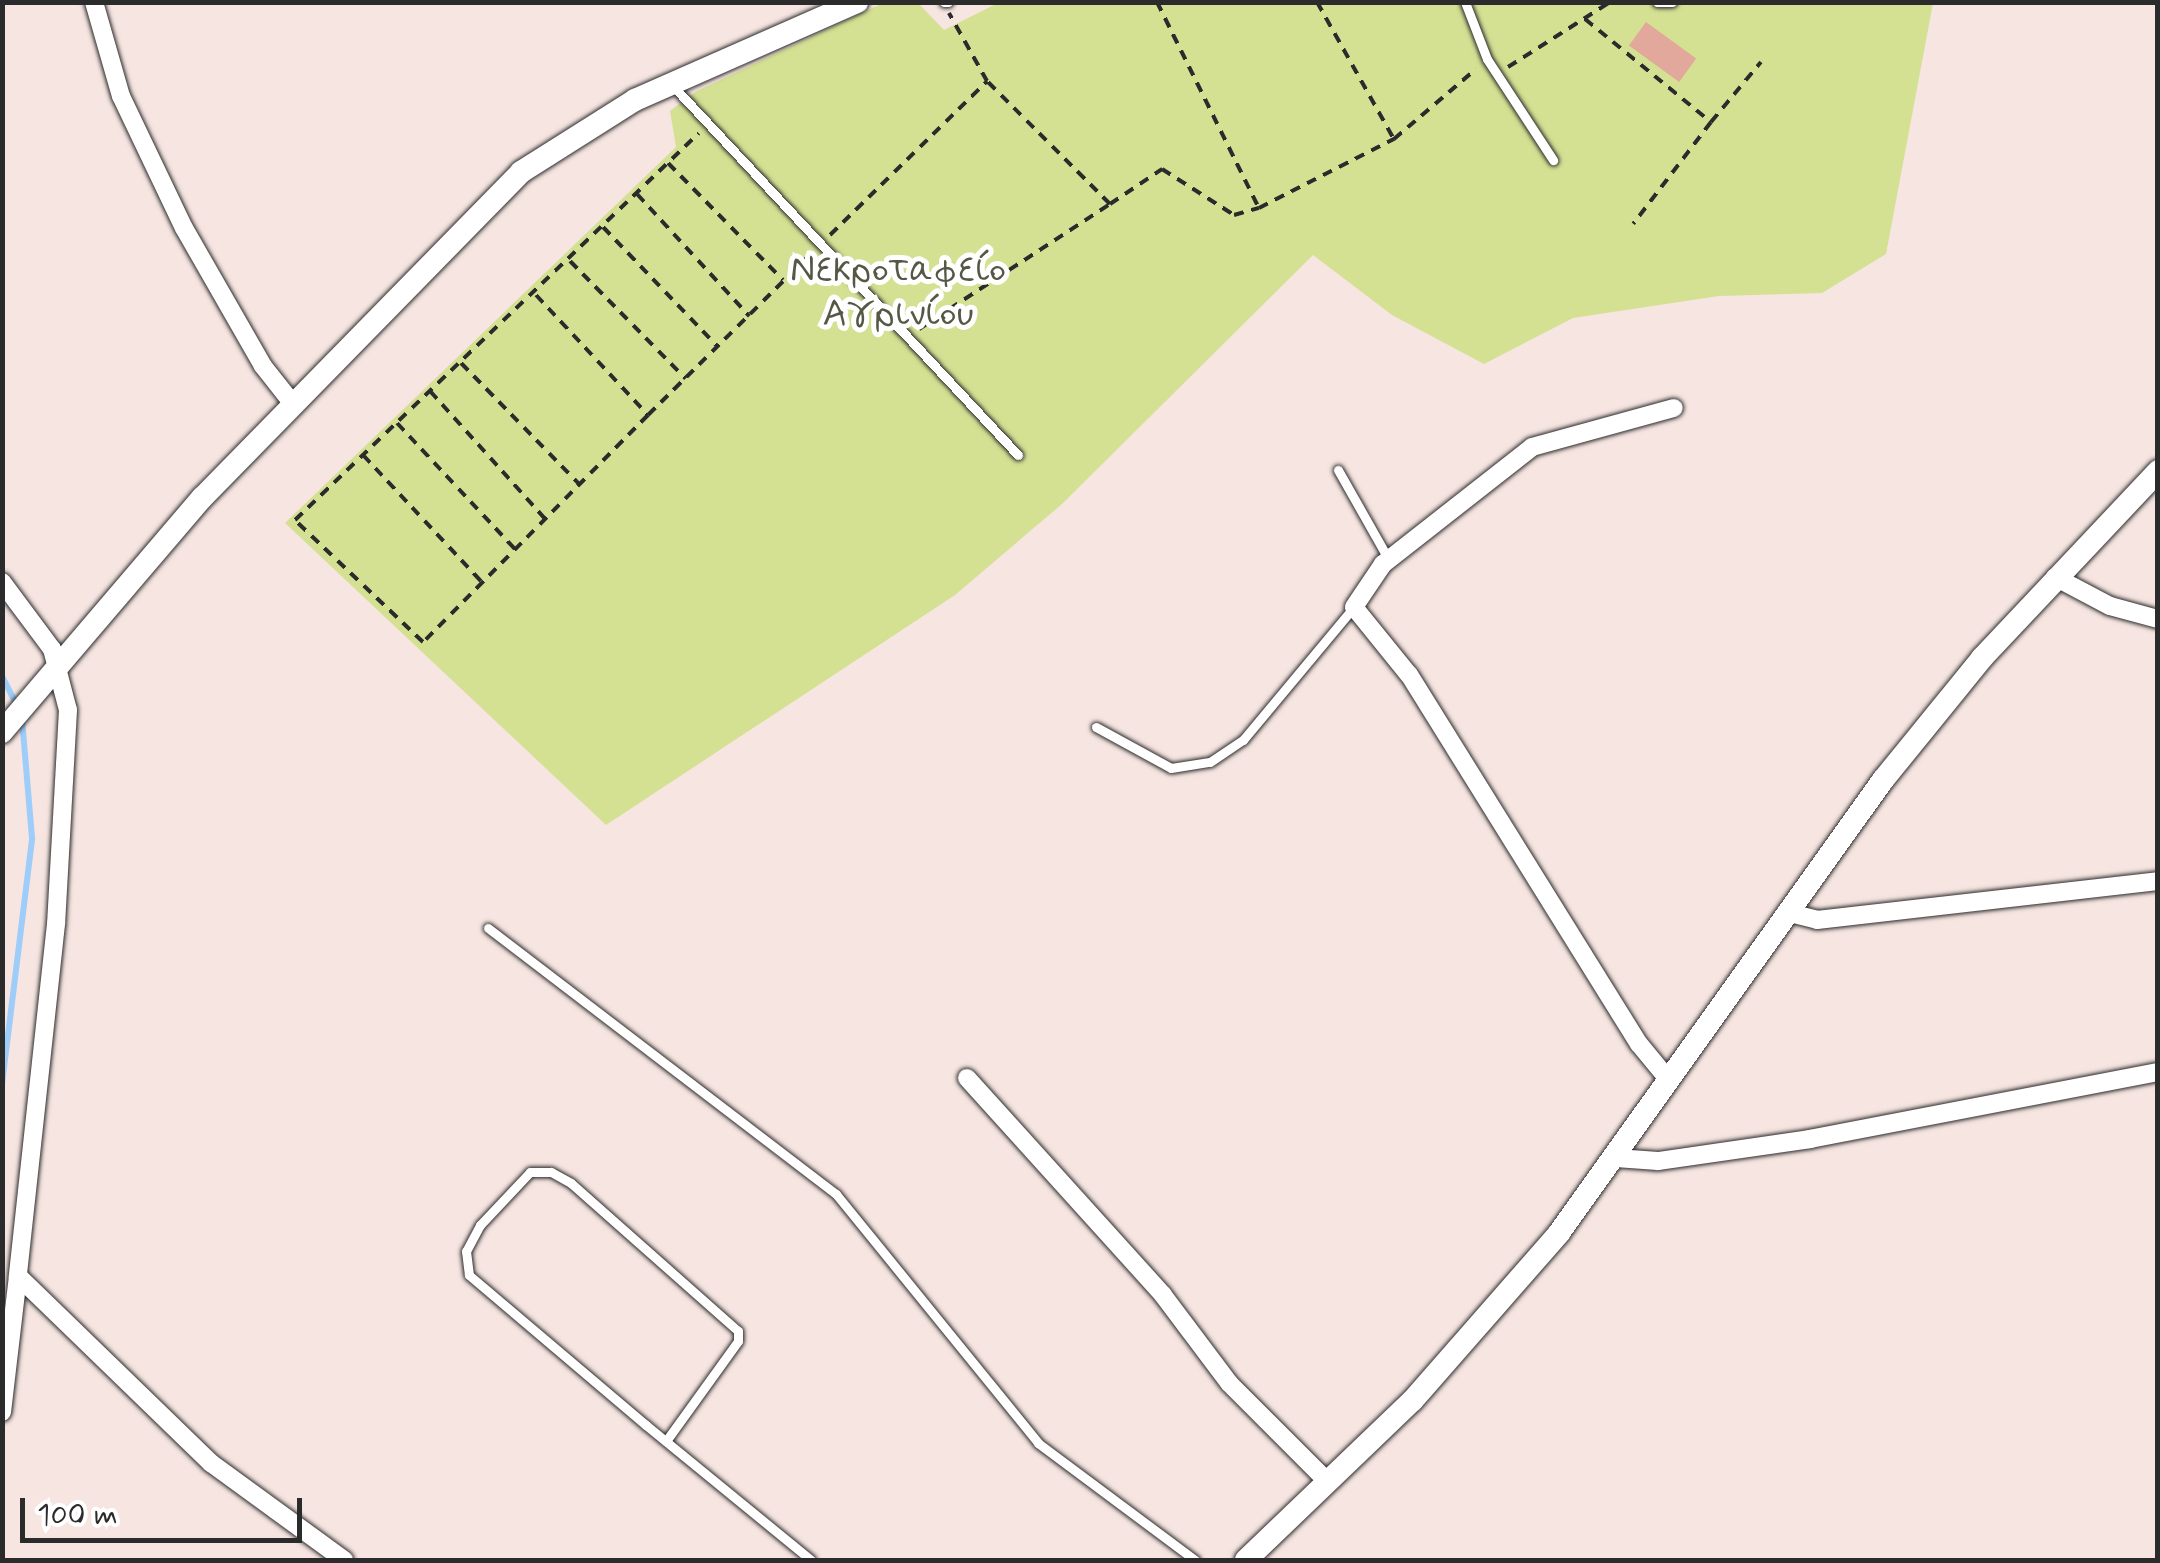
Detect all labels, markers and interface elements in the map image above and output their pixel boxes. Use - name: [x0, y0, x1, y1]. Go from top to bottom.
- park label: Νεκροταφείο Αγρινίου: [790, 248, 1006, 338]
- scale bar: [25, 1478, 308, 1540]
- text: 100 m: [37, 1496, 118, 1535]

